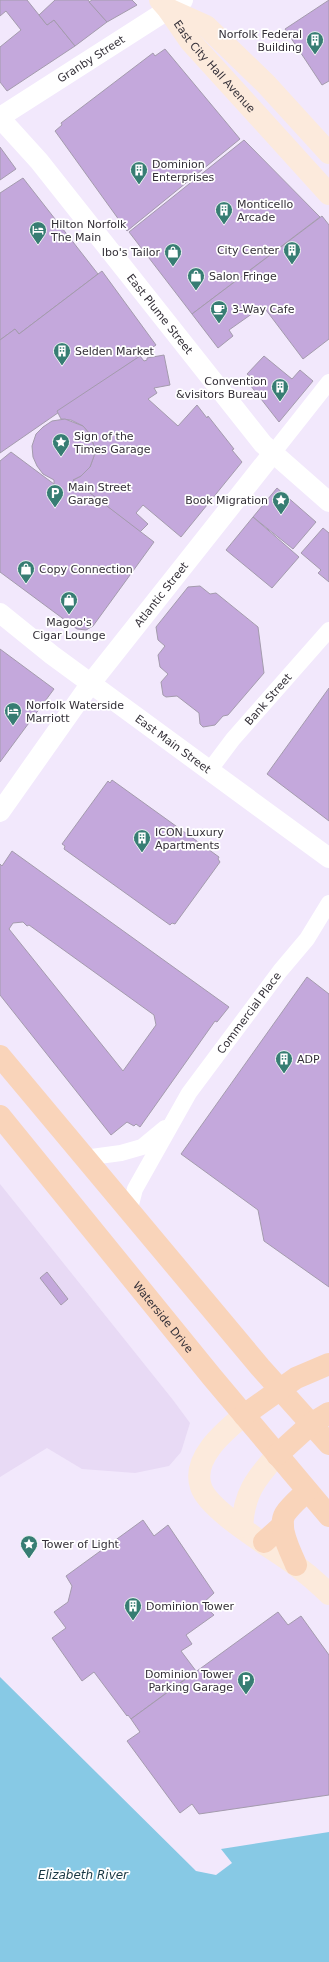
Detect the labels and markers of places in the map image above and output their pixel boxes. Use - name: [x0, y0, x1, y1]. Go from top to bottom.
- place label: Norfolk Federal Building: [218, 28, 302, 54]
- building icon: Norfolk Federal Building: [305, 30, 325, 55]
- place label: Dominion Enterprises: [152, 158, 215, 184]
- building icon: Dominion Enterprises: [129, 160, 149, 185]
- place label: Monticello Arcade: [237, 198, 293, 224]
- building icon: Monticello Arcade: [214, 200, 234, 225]
- place label: Hilton Norfolk The Main: [50, 218, 127, 244]
- hotel icon: Hilton Norfolk The Main: [28, 220, 48, 245]
- building icon: City Center: [282, 240, 302, 265]
- shop icon: Ibo's Tailor: [163, 242, 183, 267]
- place label: City Center: [217, 244, 279, 257]
- place label: Ibo's Tailor: [102, 246, 160, 259]
- shop icon: Salon Fringe: [186, 266, 206, 291]
- place label: Salon Fringe: [209, 270, 277, 283]
- cafe icon: 3-Way Cafe: [209, 299, 229, 324]
- place label: 3-Way Cafe: [232, 303, 295, 316]
- building icon: Selden Market: [52, 341, 72, 366]
- place label: Selden Market: [75, 345, 155, 358]
- place label: Convention &visitors Bureau: [176, 375, 267, 401]
- building icon: Convention &visitors Bureau: [270, 377, 290, 402]
- place label: Sign of the Times Garage: [73, 430, 151, 456]
- place icon: Sign of the Times Garage: [51, 432, 71, 457]
- place label: Main Street Garage: [68, 481, 132, 507]
- parking icon: Main Street Garage: [45, 483, 65, 508]
- place icon: Book Migration: [271, 490, 291, 515]
- place label: Book Migration: [185, 494, 268, 507]
- shop icon: Copy Connection: [16, 559, 36, 584]
- place label: Copy Connection: [39, 563, 133, 576]
- shop icon: Magoo's Cigar Lounge: [59, 590, 79, 615]
- place label: Magoo's Cigar Lounge: [33, 616, 106, 642]
- place label: Norfolk Waterside Marriott: [26, 699, 124, 725]
- hotel icon: Norfolk Waterside Marriott: [3, 701, 23, 726]
- place label: ICON Luxury Apartments: [155, 826, 224, 852]
- building icon: ICON Luxury Apartments: [132, 828, 152, 853]
- building icon: ADP: [274, 1049, 294, 1074]
- place label: ADP: [297, 1053, 320, 1066]
- place icon: Tower of Light: [19, 1534, 39, 1559]
- place label: Tower of Light: [41, 1538, 120, 1551]
- building icon: Dominion Tower: [123, 1596, 143, 1621]
- place label: Dominion Tower: [146, 1600, 235, 1613]
- place label: Dominion Tower Parking Garage: [145, 1668, 233, 1694]
- parking icon: Dominion Tower Parking Garage: [236, 1670, 256, 1695]

